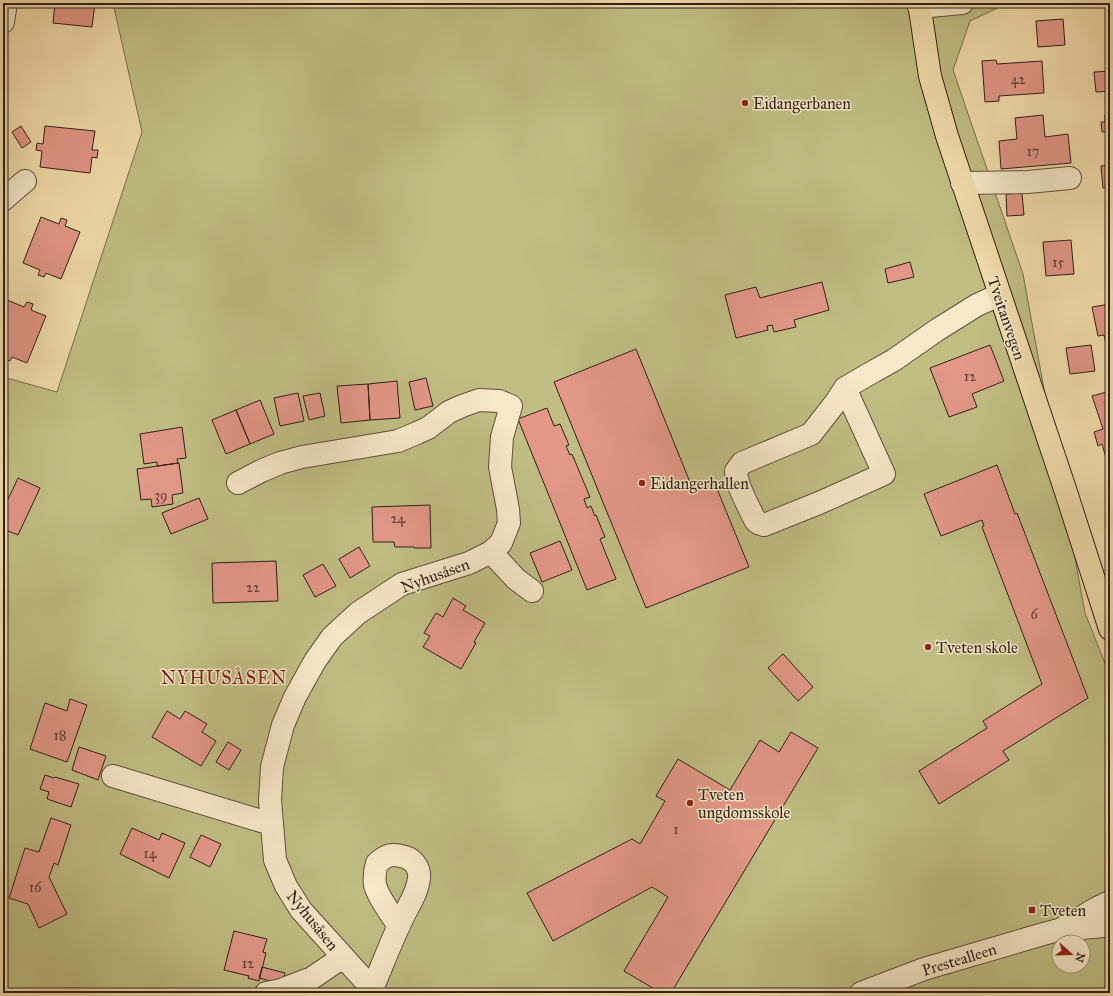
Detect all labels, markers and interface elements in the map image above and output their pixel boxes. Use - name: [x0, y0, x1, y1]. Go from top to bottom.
- house number: 42: [1011, 71, 1025, 88]
- place label: Eidangerbanen: [753, 94, 851, 114]
- marker: Eidangerbanen: [740, 98, 750, 108]
- house number: 17: [1026, 143, 1040, 160]
- house number: 15: [1052, 254, 1064, 271]
- street label: Tveitanvegen: [982, 274, 1030, 363]
- house number: 12: [964, 368, 976, 385]
- place label: Eidangerhallen: [650, 474, 749, 494]
- marker: Eidangerhallen: [637, 478, 647, 488]
- house number: 39: [154, 487, 168, 504]
- house number: 24: [391, 510, 407, 527]
- street label: Nyhusåsen: [398, 554, 472, 597]
- house number: 22: [246, 579, 260, 596]
- house number: 6: [1030, 606, 1038, 623]
- place label: Tveten skole: [936, 638, 1018, 657]
- marker: Tveten skole: [923, 642, 933, 652]
- district label: NYHUSÅSEN: [161, 667, 287, 689]
- house number: 18: [54, 727, 66, 744]
- place label: Tveten ungdomsskole: [698, 785, 791, 823]
- marker: Tveten ungdomsskole: [685, 798, 695, 808]
- house number: 1: [673, 821, 679, 838]
- house number: 14: [143, 845, 158, 862]
- house number: 16: [29, 879, 42, 896]
- street label: Nyhusåsen: [283, 886, 343, 954]
- place label: Tveten: [1040, 901, 1086, 920]
- marker: Tveten: [1027, 905, 1037, 915]
- north arrow: [1051, 934, 1091, 974]
- street label: Prestealleen: [919, 939, 999, 980]
- text: N: [1072, 951, 1088, 964]
- house number: 12: [242, 955, 254, 972]

